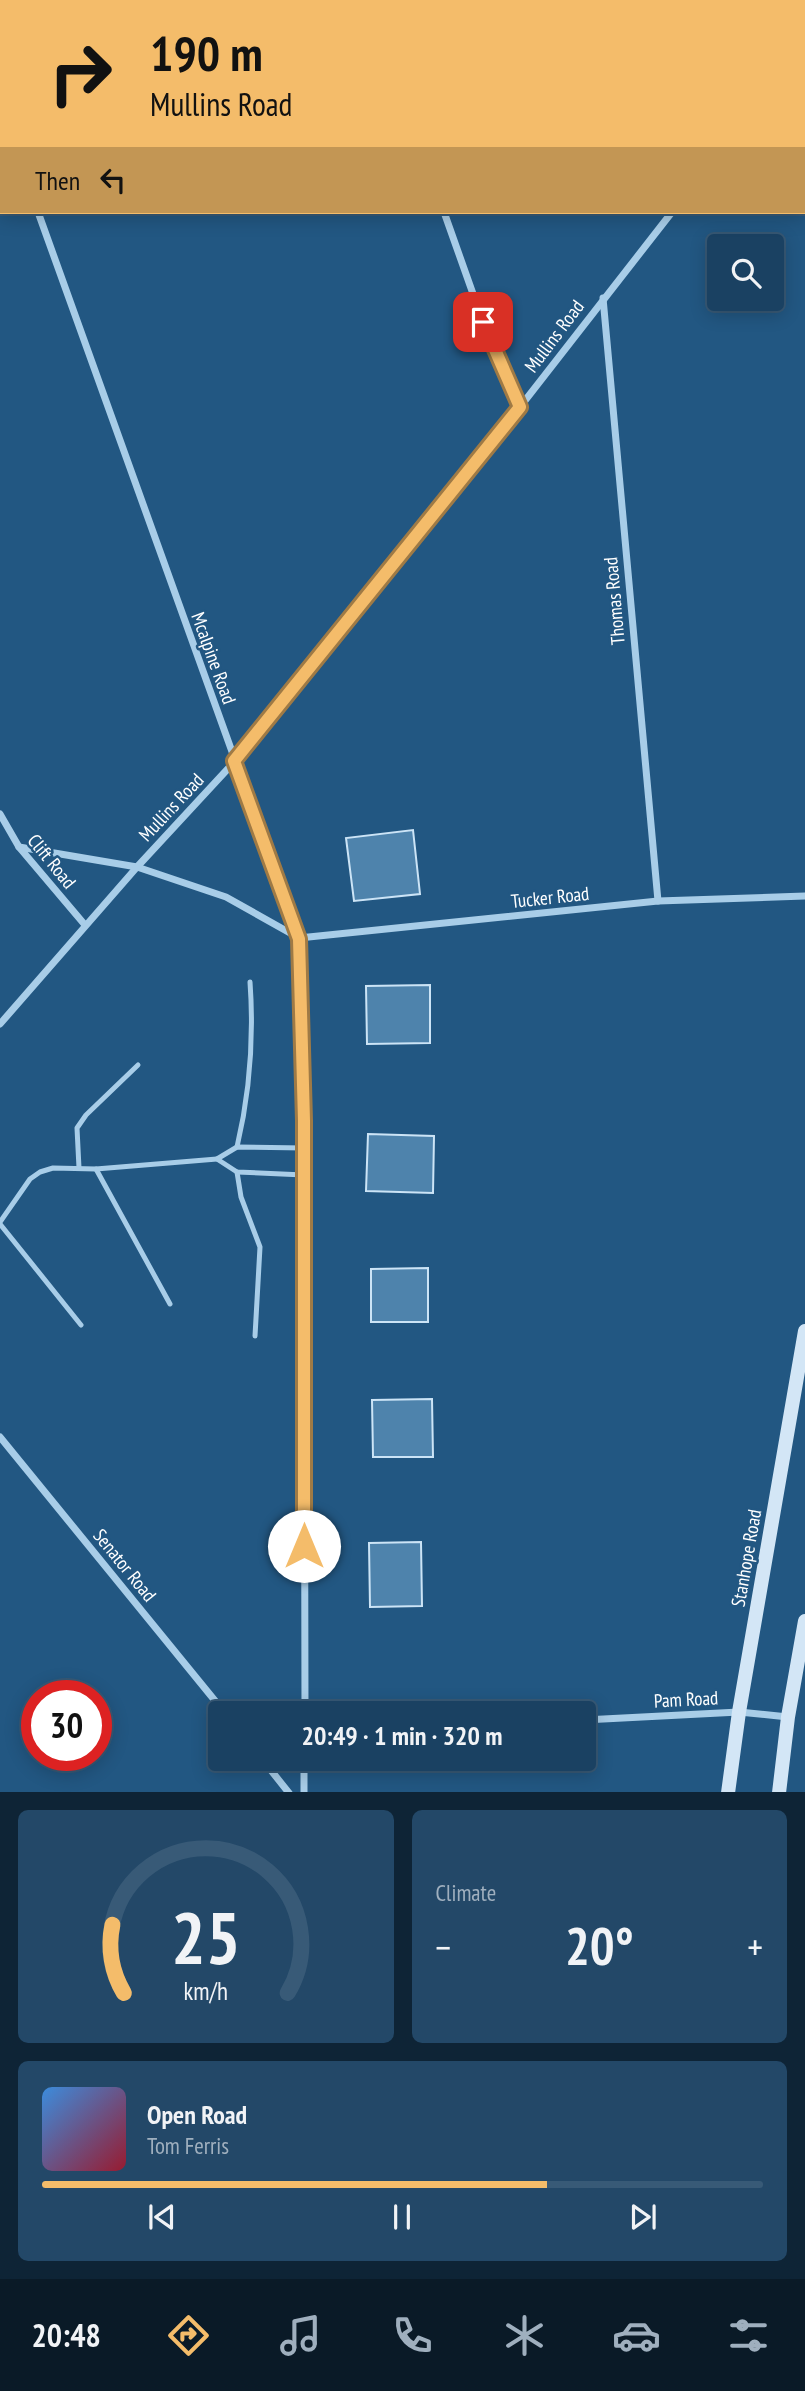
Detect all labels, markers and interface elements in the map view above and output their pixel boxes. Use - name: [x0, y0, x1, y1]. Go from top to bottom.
- text: 190 m: [150, 21, 263, 85]
- icon: right: [35, 28, 126, 119]
- text: Mullins Road: [150, 83, 292, 125]
- icon: left: [94, 161, 132, 199]
- text: Then: [35, 164, 80, 197]
- map controls: [707, 234, 784, 311]
- button: search: [707, 234, 784, 311]
- pin: [453, 292, 513, 352]
- street label: Mullins Road: [519, 295, 589, 377]
- icon: arrive: [464, 303, 502, 341]
- street label: Thomas Road: [598, 556, 630, 646]
- street label: Mcalpine Road: [186, 609, 242, 707]
- street label: Mullins Road: [133, 768, 209, 846]
- street label: Clift Road: [23, 829, 81, 893]
- street label: Tucker Road: [510, 881, 590, 913]
- street label: Stanhope Road: [726, 1507, 766, 1609]
- position arrow: [267, 1509, 341, 1583]
- street label: Senator Road: [88, 1524, 162, 1606]
- speed limit sign: 30: [21, 1680, 112, 1771]
- street label: Pam Road: [653, 1685, 719, 1713]
- text: 20:49 · 1 min · 320 m: [302, 1719, 502, 1752]
- text: Climate: [436, 1878, 496, 1907]
- text: 25: [171, 1889, 241, 1983]
- text: 20°: [565, 1912, 634, 1979]
- text: −: [436, 1922, 451, 1971]
- text: +: [747, 1922, 763, 1971]
- text: km/h: [184, 1974, 228, 2006]
- text: Open Road: [147, 2098, 247, 2131]
- text: Tom Ferris: [147, 2131, 229, 2160]
- icon: previous: [143, 2198, 181, 2236]
- icon: pause: [383, 2198, 421, 2236]
- icon: next: [624, 2198, 662, 2236]
- icon: directions: [164, 2311, 213, 2360]
- icon: music: [276, 2311, 325, 2360]
- icon: phone: [388, 2311, 437, 2360]
- icon: climate: [500, 2311, 549, 2360]
- icon: car: [612, 2311, 661, 2360]
- icon: filters: [724, 2311, 773, 2360]
- text: 20:48: [32, 2314, 101, 2356]

